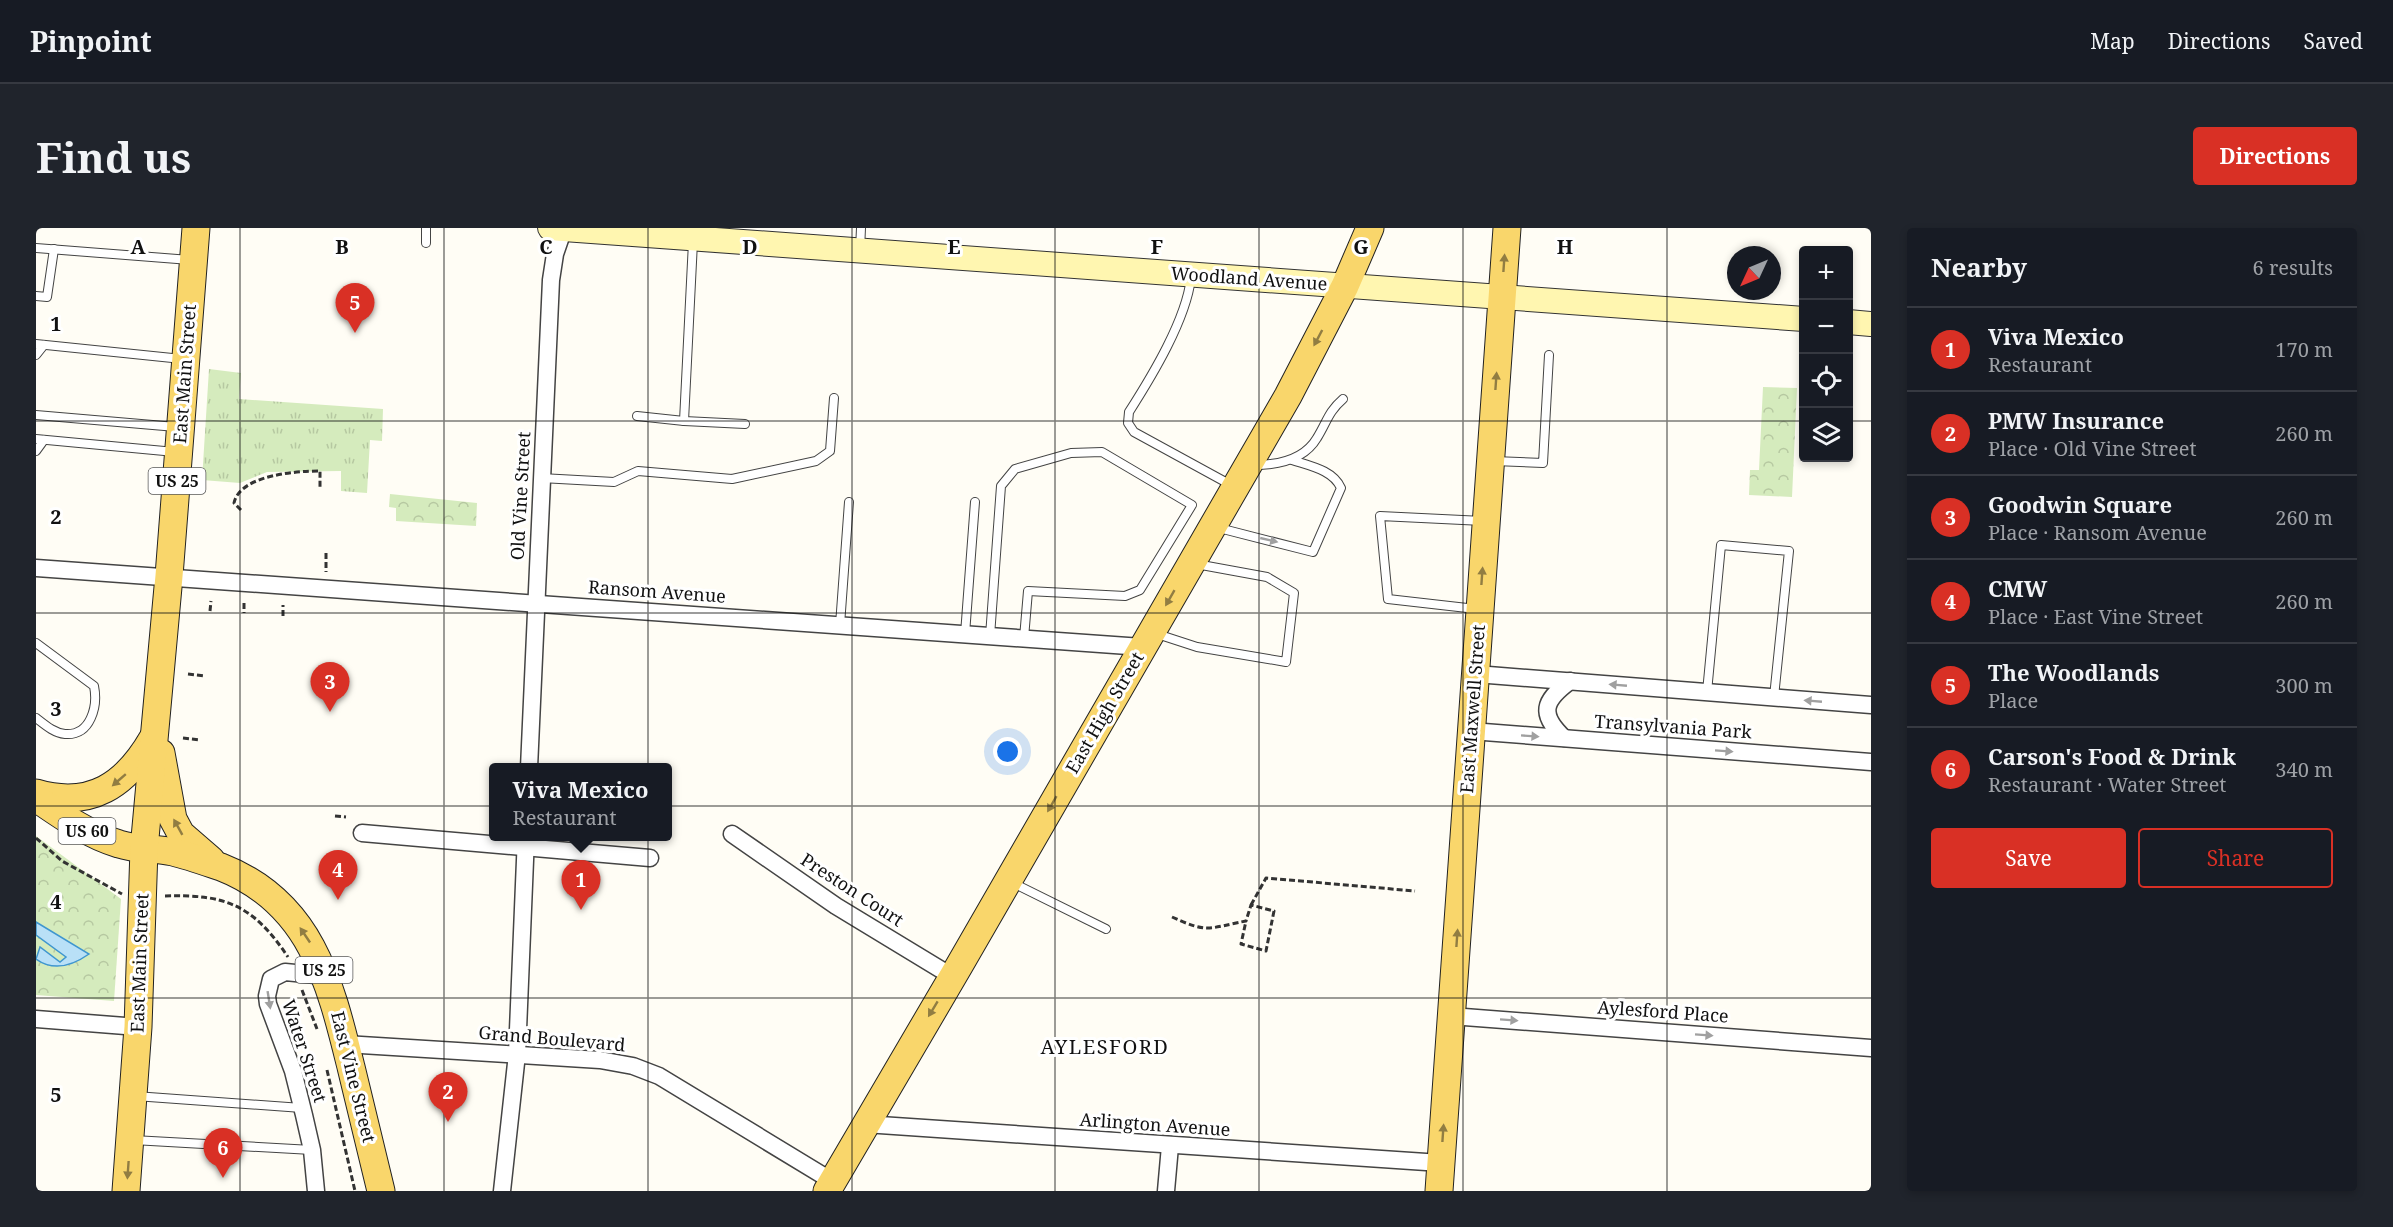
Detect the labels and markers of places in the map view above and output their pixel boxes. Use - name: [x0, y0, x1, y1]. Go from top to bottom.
- pin: 5: [336, 284, 374, 333]
- pin: 3: [310, 662, 350, 712]
- pin: 4: [318, 850, 358, 900]
- pin: 1: [562, 860, 600, 910]
- pin: 2: [428, 1072, 468, 1122]
- pin: 6: [204, 1128, 243, 1178]

